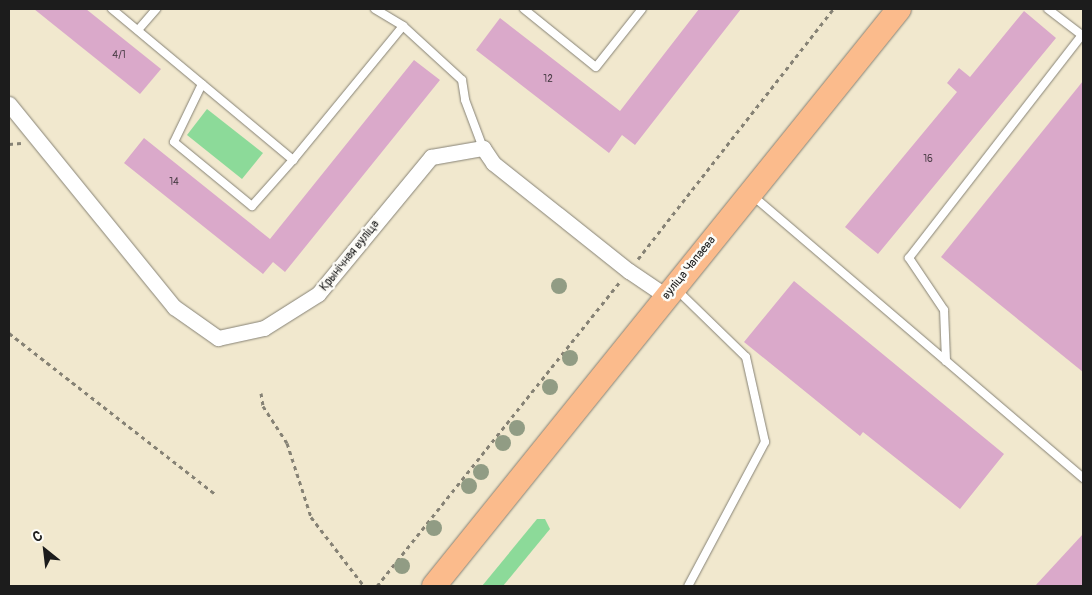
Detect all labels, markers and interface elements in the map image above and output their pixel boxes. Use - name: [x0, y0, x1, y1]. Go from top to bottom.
- house number: 4/1: [112, 50, 126, 62]
- house number: 12: [543, 74, 553, 86]
- house number: 16: [923, 154, 933, 166]
- house number: 14: [169, 177, 179, 189]
- street label: Крынічная вуліца: [317, 218, 383, 294]
- street label: вуліца Чапаева: [659, 234, 719, 302]
- north arrow: [20, 525, 70, 575]
- text: С: [30, 527, 45, 546]

